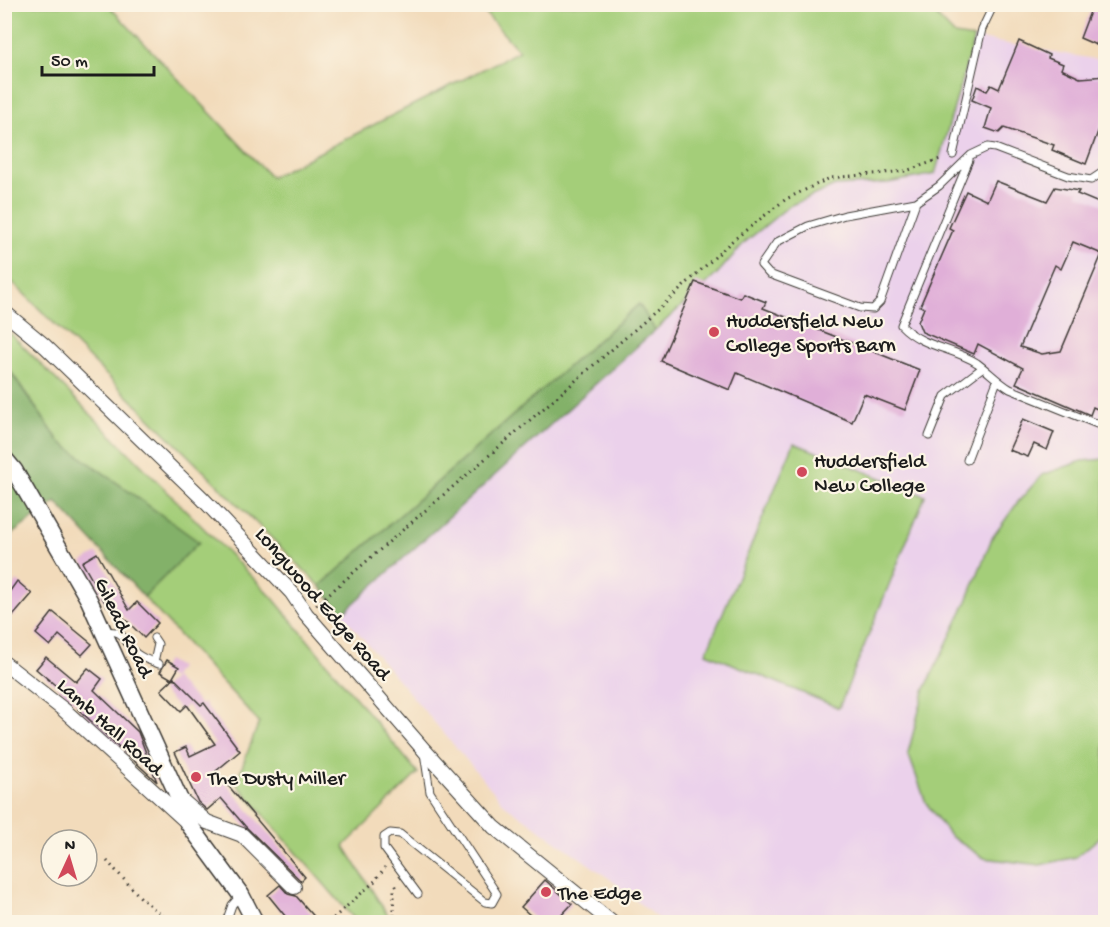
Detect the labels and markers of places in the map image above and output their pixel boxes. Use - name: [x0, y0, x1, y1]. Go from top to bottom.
- place label: Huddersfield New College Sports Barn: [726, 311, 896, 360]
- marker: Huddersfield New College Sports Barn: [707, 325, 721, 339]
- place label: Huddersfield New College: [814, 451, 927, 500]
- marker: Huddersfield New College: [795, 465, 809, 479]
- place label: The Dusty Miller: [207, 768, 347, 793]
- marker: The Dusty Miller: [189, 770, 203, 784]
- place label: The Edge: [557, 883, 643, 908]
- marker: The Edge: [539, 885, 553, 899]

